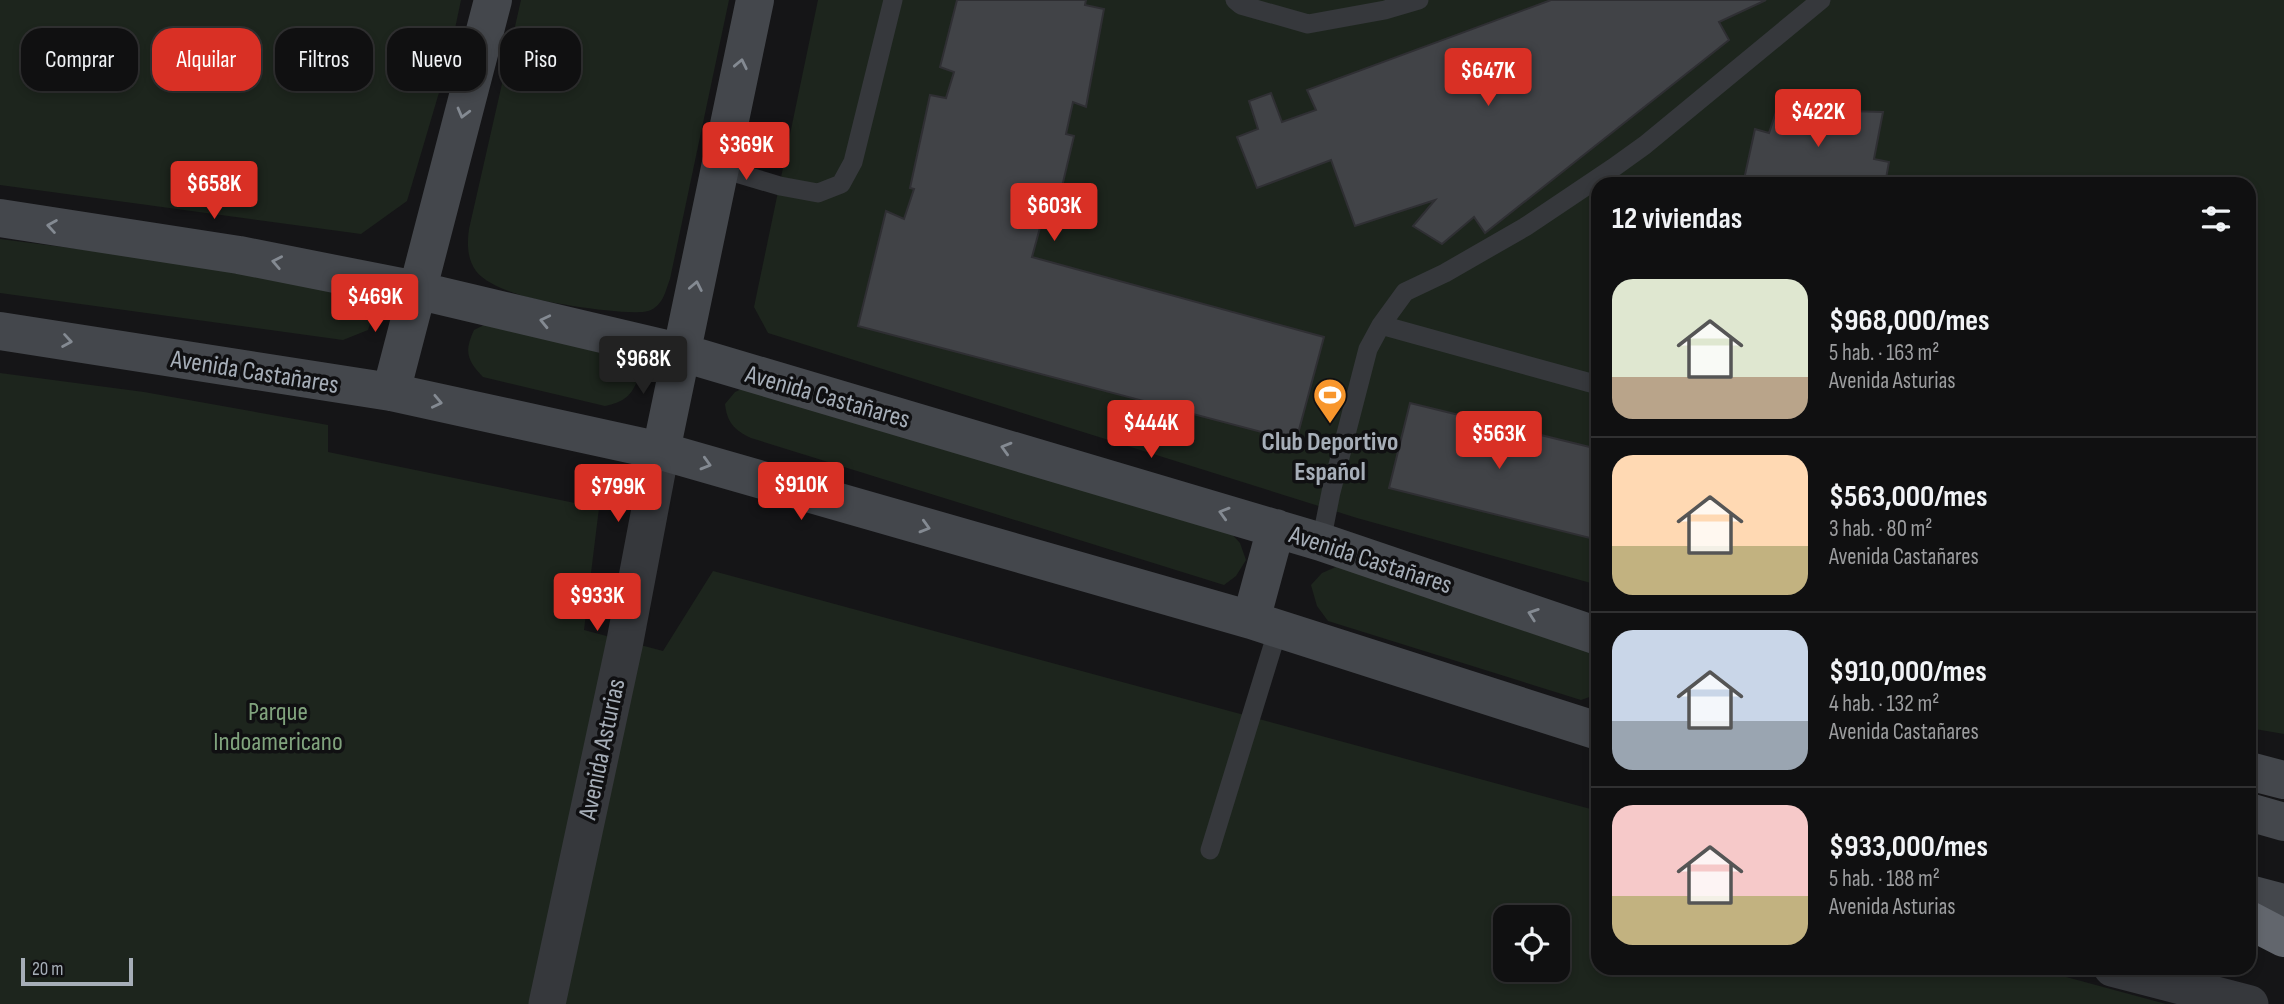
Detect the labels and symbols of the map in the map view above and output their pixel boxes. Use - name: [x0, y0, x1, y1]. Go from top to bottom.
- pin: $647K: [1439, 48, 1537, 108]
- one-way arrow: [733, 58, 748, 70]
- pin: $422K: [1769, 90, 1867, 149]
- one-way arrow: [457, 107, 471, 119]
- pin: $369K: [697, 122, 795, 182]
- pin: $658K: [165, 162, 263, 221]
- pin: $603K: [1005, 184, 1103, 243]
- one-way arrow: [46, 219, 58, 234]
- one-way arrow: [271, 256, 283, 271]
- pin: $469K: [326, 274, 424, 334]
- one-way arrow: [687, 280, 702, 292]
- one-way arrow: [539, 314, 551, 329]
- one-way arrow: [62, 333, 73, 348]
- pin: $968K: [594, 336, 692, 396]
- street label: Avenida Castañares: [168, 344, 341, 401]
- street label: Avenida Castañares: [741, 359, 913, 436]
- sports icon: Club Deportivo Español: [1311, 376, 1349, 425]
- one-way arrow: [431, 394, 443, 408]
- pin: $444K: [1102, 400, 1200, 460]
- pin: $563K: [1450, 412, 1548, 471]
- place label: Club Deportivo Español: [1262, 427, 1398, 488]
- one-way arrow: [1000, 442, 1012, 457]
- one-way arrow: [700, 456, 712, 471]
- pin: $910K: [752, 462, 850, 522]
- pin: $799K: [569, 464, 667, 524]
- one-way arrow: [1218, 506, 1230, 521]
- one-way arrow: [919, 518, 931, 533]
- street label: Avenida Castañares: [1284, 519, 1456, 601]
- pin: $933K: [548, 574, 646, 633]
- one-way arrow: [1528, 608, 1540, 622]
- street label: Avenida Asturias: [572, 676, 633, 823]
- park label: Parque Indoamericano: [213, 697, 343, 758]
- scale bar: [21, 955, 133, 987]

